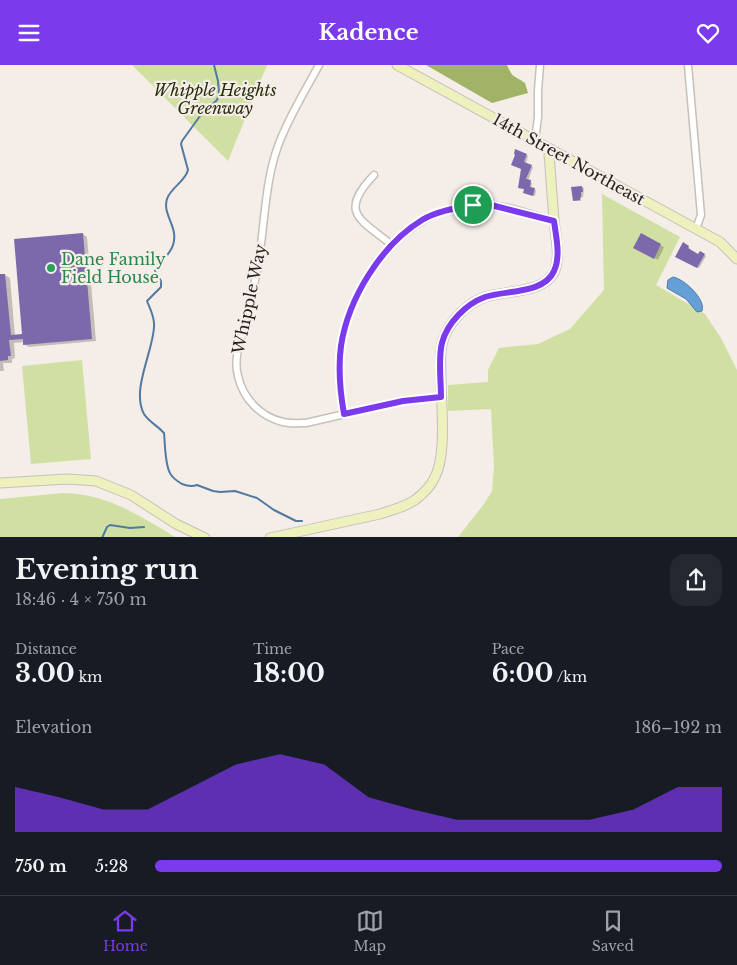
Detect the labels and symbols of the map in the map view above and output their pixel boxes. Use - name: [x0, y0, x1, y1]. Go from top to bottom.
- park label: Whipple Heights Greenway: [153, 80, 277, 118]
- street label: 14th Street Northeast: [489, 109, 649, 209]
- pin: [452, 184, 494, 226]
- street label: Whipple Way: [227, 241, 271, 357]
- place label: Dane Family Field House: [61, 249, 166, 287]
- marker: Dane Family Field House: [45, 262, 57, 274]

